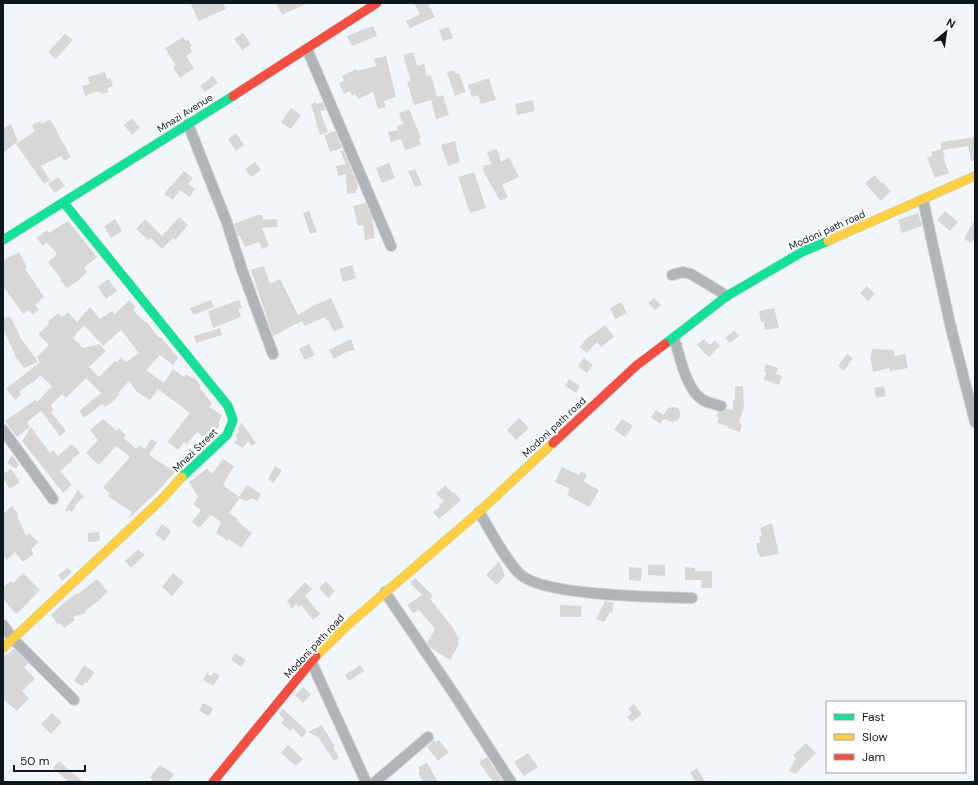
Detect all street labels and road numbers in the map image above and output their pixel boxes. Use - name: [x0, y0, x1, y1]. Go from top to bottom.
- street label: Mnazi Avenue: [155, 91, 216, 135]
- street label: Modoni path road: [787, 207, 867, 253]
- street label: Modoni path road: [519, 394, 589, 460]
- street label: Mnazi Street: [170, 425, 220, 475]
- street label: Modoni path road: [281, 611, 347, 681]

